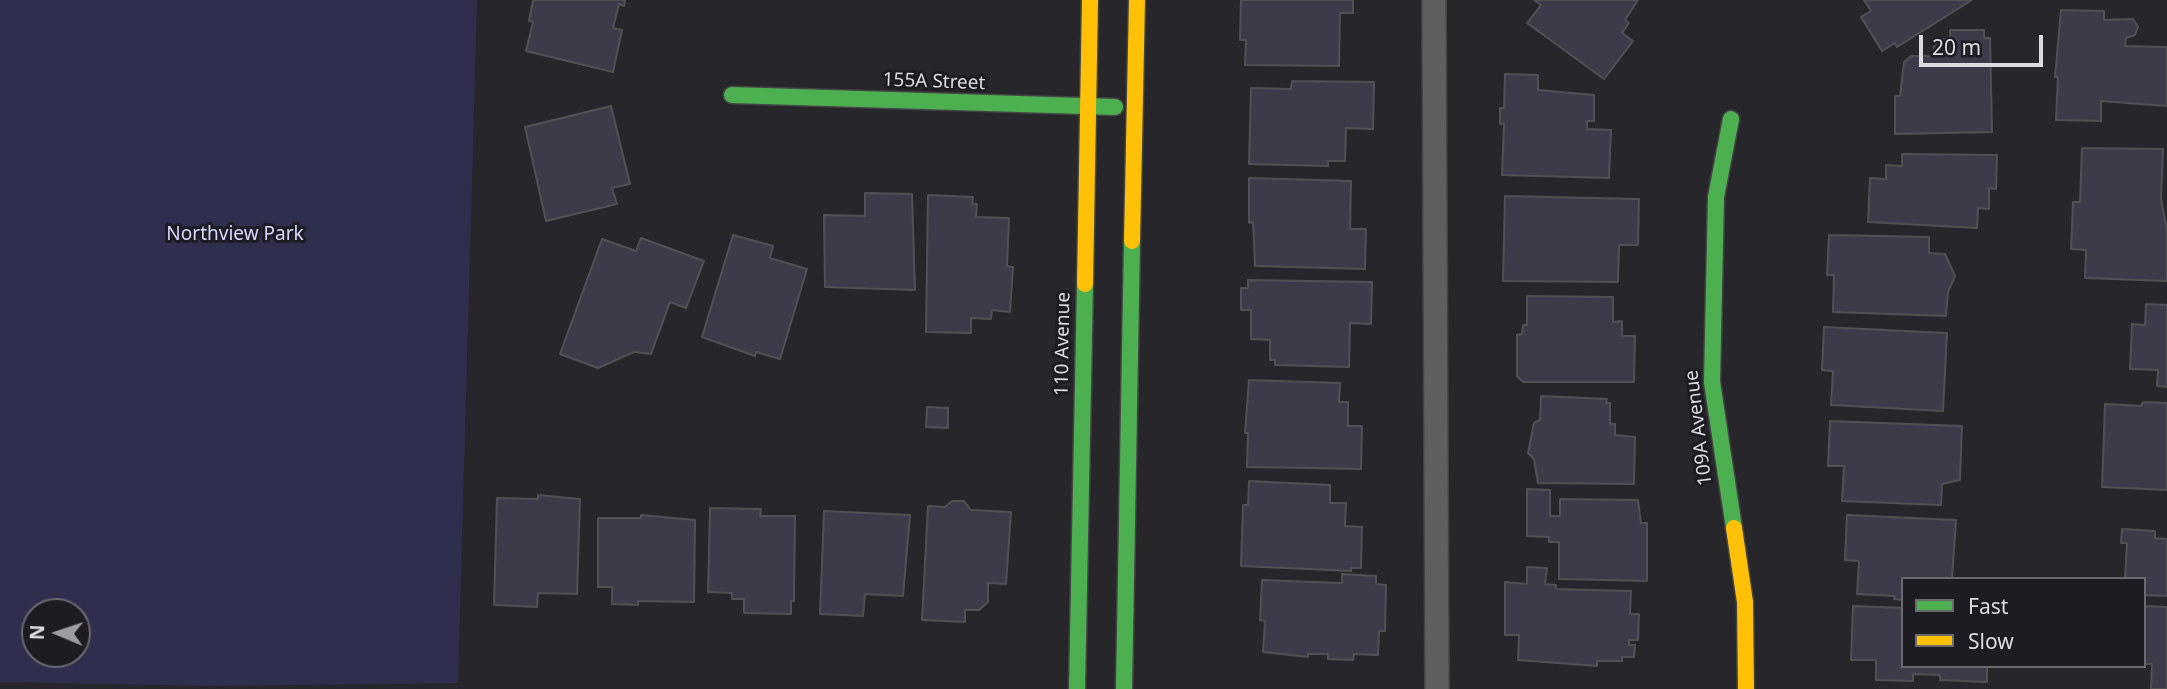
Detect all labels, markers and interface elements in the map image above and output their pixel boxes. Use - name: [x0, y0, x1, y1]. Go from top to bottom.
- scale bar: [1922, 21, 2046, 65]
- text: 20 m: [1932, 33, 1981, 61]
- street label: 155A Street: [882, 69, 986, 95]
- park label: Northview Park: [166, 224, 304, 246]
- street label: 110 Avenue: [1051, 292, 1075, 396]
- street label: 109A Avenue: [1681, 369, 1717, 487]
- legend: [1901, 577, 2146, 668]
- text: Fast: [1968, 592, 2008, 620]
- north arrow: [21, 598, 91, 668]
- text: N: [24, 624, 50, 641]
- text: Slow: [1968, 627, 2014, 655]

